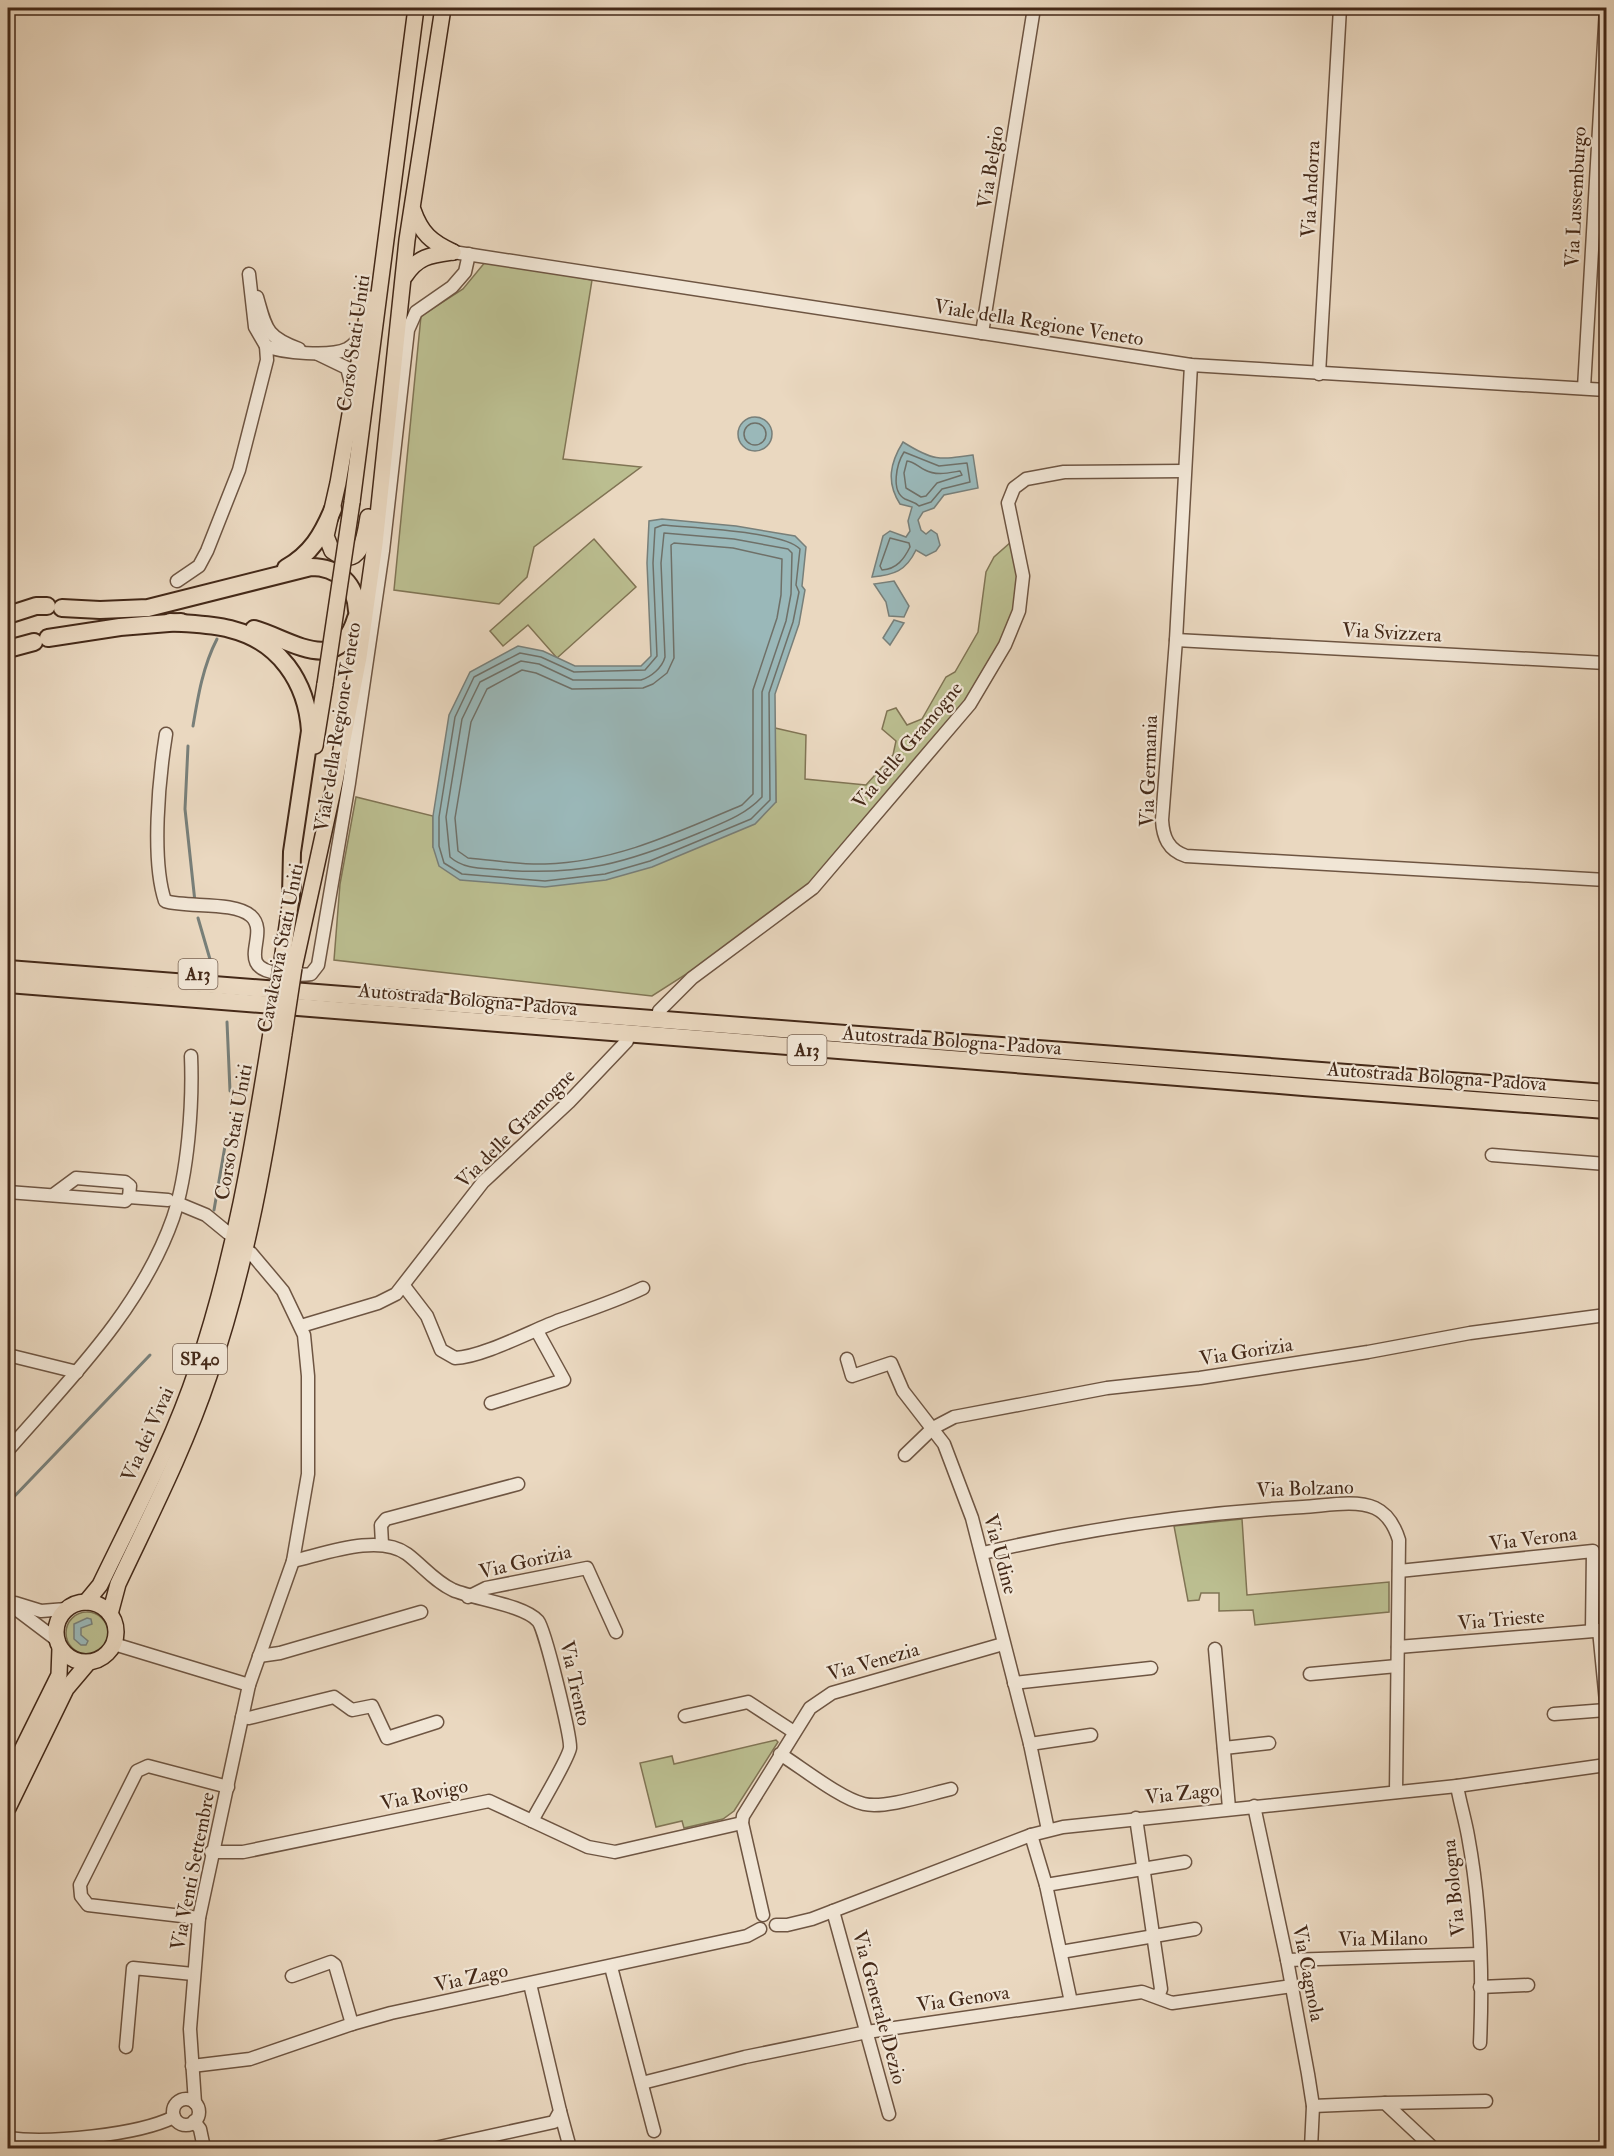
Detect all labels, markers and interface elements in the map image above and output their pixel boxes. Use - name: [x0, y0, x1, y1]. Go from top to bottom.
- street label: Via Belgio: [972, 124, 1009, 210]
- street label: Via Lussemburgo: [1559, 126, 1592, 268]
- street label: Via Andorra: [1295, 139, 1326, 238]
- street label: Corso Stati Uniti: [332, 273, 375, 413]
- street label: Viale della Regione Veneto: [932, 294, 1145, 351]
- street label: Via Svizzera: [1341, 617, 1443, 648]
- street label: Viale della Regione Veneto: [309, 621, 366, 834]
- street label: Via delle Gramogne: [847, 676, 968, 814]
- street label: Via Germania: [1134, 714, 1163, 827]
- street label: Cavalcavia Stati Uniti: [252, 861, 309, 1035]
- road number: A13: [178, 959, 218, 989]
- street label: Autostrada Bologna-Padova: [356, 977, 579, 1022]
- street label: Autostrada Bologna-Padova: [840, 1020, 1063, 1061]
- road number: A13: [788, 1035, 826, 1065]
- street label: Autostrada Bologna-Padova: [1325, 1056, 1548, 1097]
- street label: Corso Stati Uniti: [209, 1062, 258, 1202]
- street label: Via delle Gramogne: [450, 1063, 580, 1193]
- street label: Via Gorizia: [1198, 1332, 1295, 1371]
- road number: SP40: [173, 1344, 227, 1374]
- street label: Via dei Vivai: [116, 1383, 179, 1485]
- street label: Via Bolzano: [1256, 1474, 1354, 1503]
- street label: Via Udine: [978, 1511, 1023, 1597]
- street label: Via Verona: [1488, 1521, 1579, 1556]
- street label: Via Gorizia: [476, 1539, 575, 1584]
- street label: Via Trieste: [1456, 1603, 1546, 1636]
- street label: Via Venezia: [824, 1636, 923, 1687]
- street label: Via Trento: [554, 1638, 597, 1728]
- street label: Via Rovigo: [378, 1773, 470, 1816]
- street label: Via Zago: [1144, 1777, 1220, 1810]
- street label: Via Venti Settembre: [165, 1790, 220, 1952]
- street label: Via Bologna: [1436, 1837, 1471, 1938]
- street label: Via Cagnola: [1287, 1923, 1330, 2024]
- street label: Via Milano: [1338, 1925, 1428, 1952]
- street label: Via Generale Dezio: [847, 1928, 912, 2087]
- street label: Via Zago: [432, 1958, 510, 1997]
- street label: Via Genova: [915, 1980, 1012, 2017]

